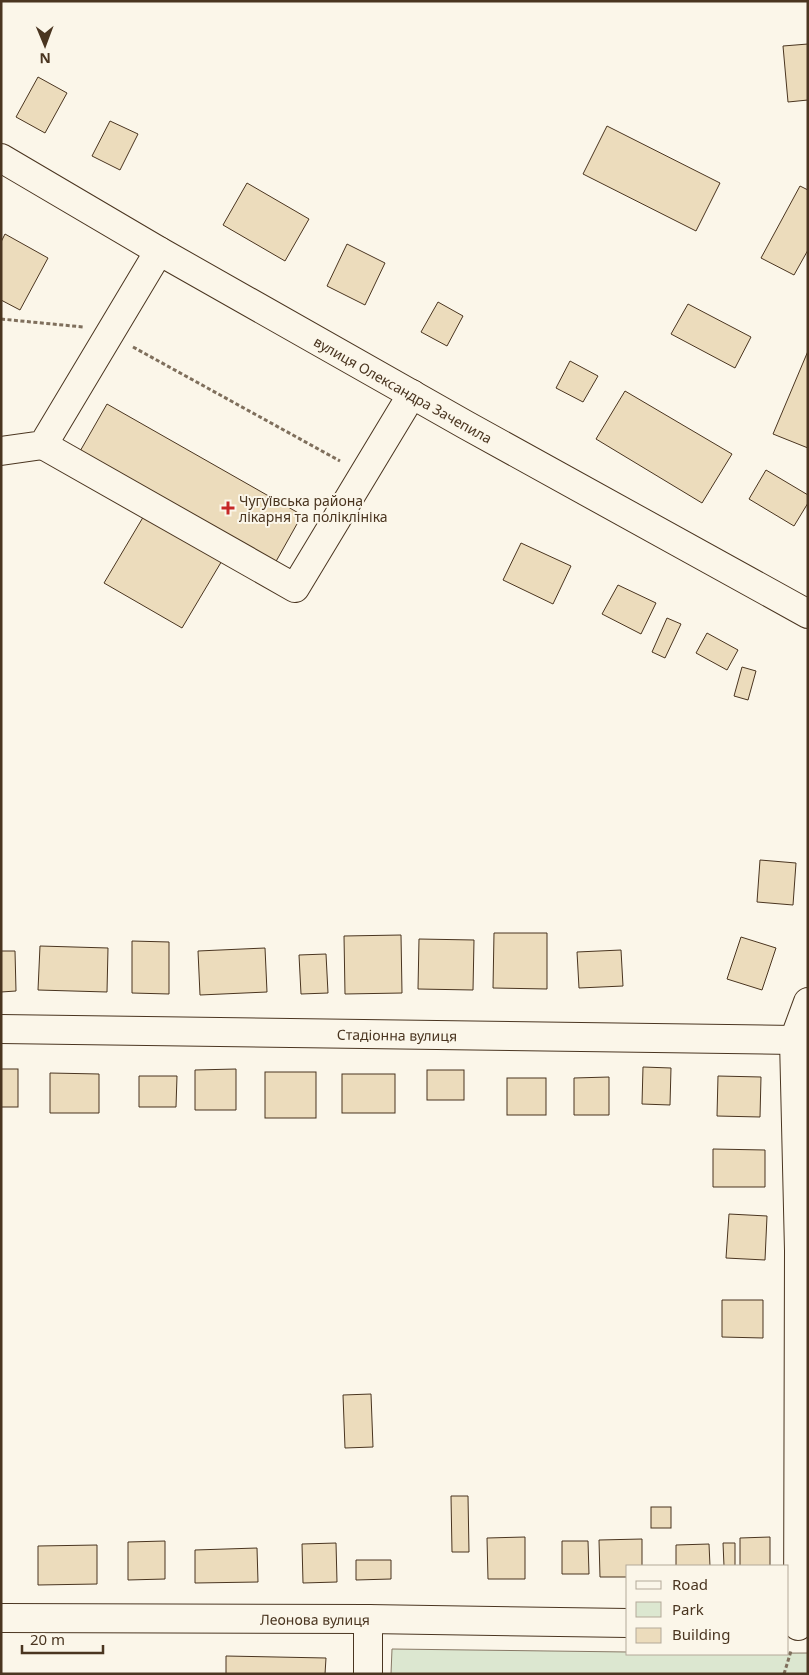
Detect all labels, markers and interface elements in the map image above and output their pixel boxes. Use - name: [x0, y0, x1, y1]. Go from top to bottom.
- north arrow: [20, 20, 70, 70]
- text: N: [39, 49, 51, 68]
- street label: вулиця Олександра Зачепила: [311, 331, 496, 447]
- place label: Чугуївська района лікарня та поліклініка: [239, 491, 388, 526]
- marker: Чугуївська района лікарня та поліклініка: [221, 501, 235, 515]
- street label: Стадіонна вулиця: [337, 1024, 457, 1045]
- legend: [626, 1565, 789, 1655]
- text: Road: [672, 1574, 708, 1594]
- text: Park: [672, 1599, 704, 1619]
- street label: Леонова вулиця: [260, 1609, 370, 1629]
- scale bar: [22, 1622, 104, 1654]
- text: Building: [672, 1624, 730, 1644]
- text: 20 m: [30, 1629, 65, 1649]

